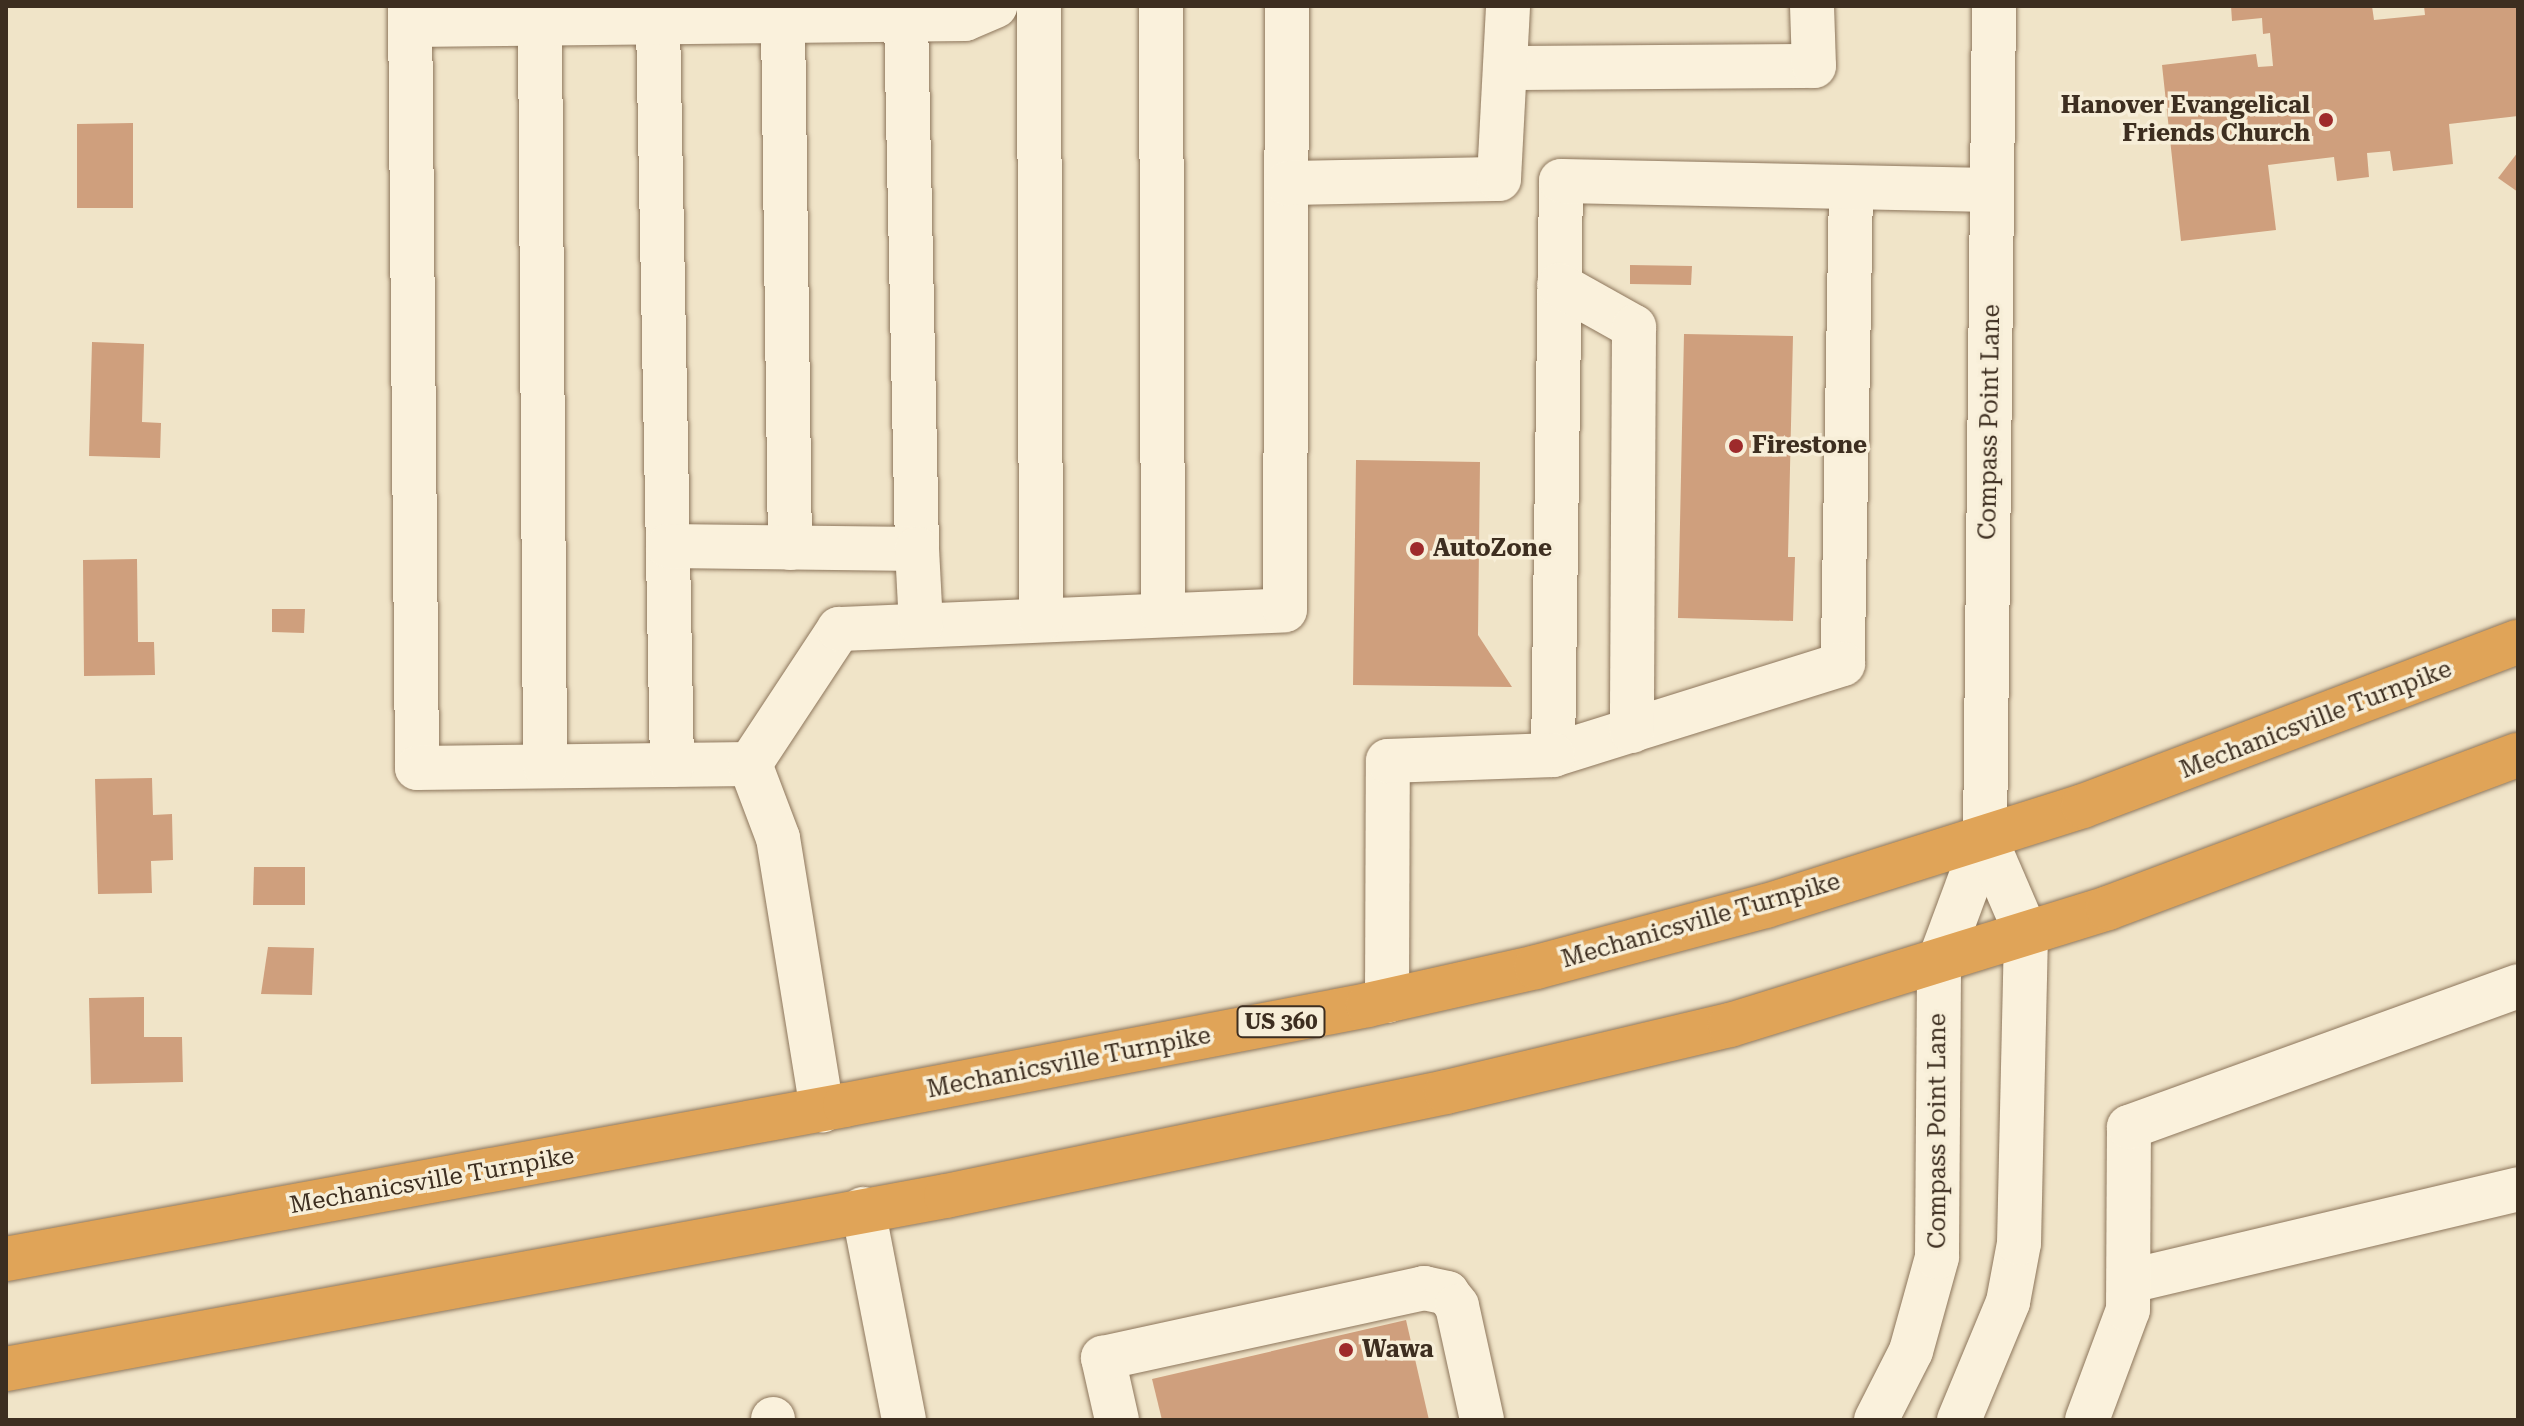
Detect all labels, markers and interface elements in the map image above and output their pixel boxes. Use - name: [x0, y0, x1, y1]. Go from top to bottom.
- place label: Hanover Evangelical Friends Church: [2061, 92, 2310, 148]
- marker: Hanover Evangelical Friends Church: [2317, 111, 2335, 129]
- street label: Compass Point Lane: [1974, 304, 2006, 540]
- place label: Firestone: [1752, 432, 1867, 460]
- marker: Firestone: [1727, 437, 1745, 455]
- place label: AutoZone: [1433, 535, 1552, 563]
- marker: AutoZone: [1408, 540, 1426, 558]
- street label: Mechanicsville Turnpike: [2176, 655, 2456, 785]
- street label: Mechanicsville Turnpike: [1558, 867, 1844, 975]
- road number: US 360: [1235, 1004, 1327, 1040]
- street label: Compass Point Lane: [1924, 1013, 1952, 1249]
- street label: Mechanicsville Turnpike: [925, 1021, 1213, 1105]
- street label: Mechanicsville Turnpike: [287, 1142, 577, 1220]
- place label: Wawa: [1362, 1336, 1433, 1364]
- marker: Wawa: [1337, 1341, 1355, 1359]

